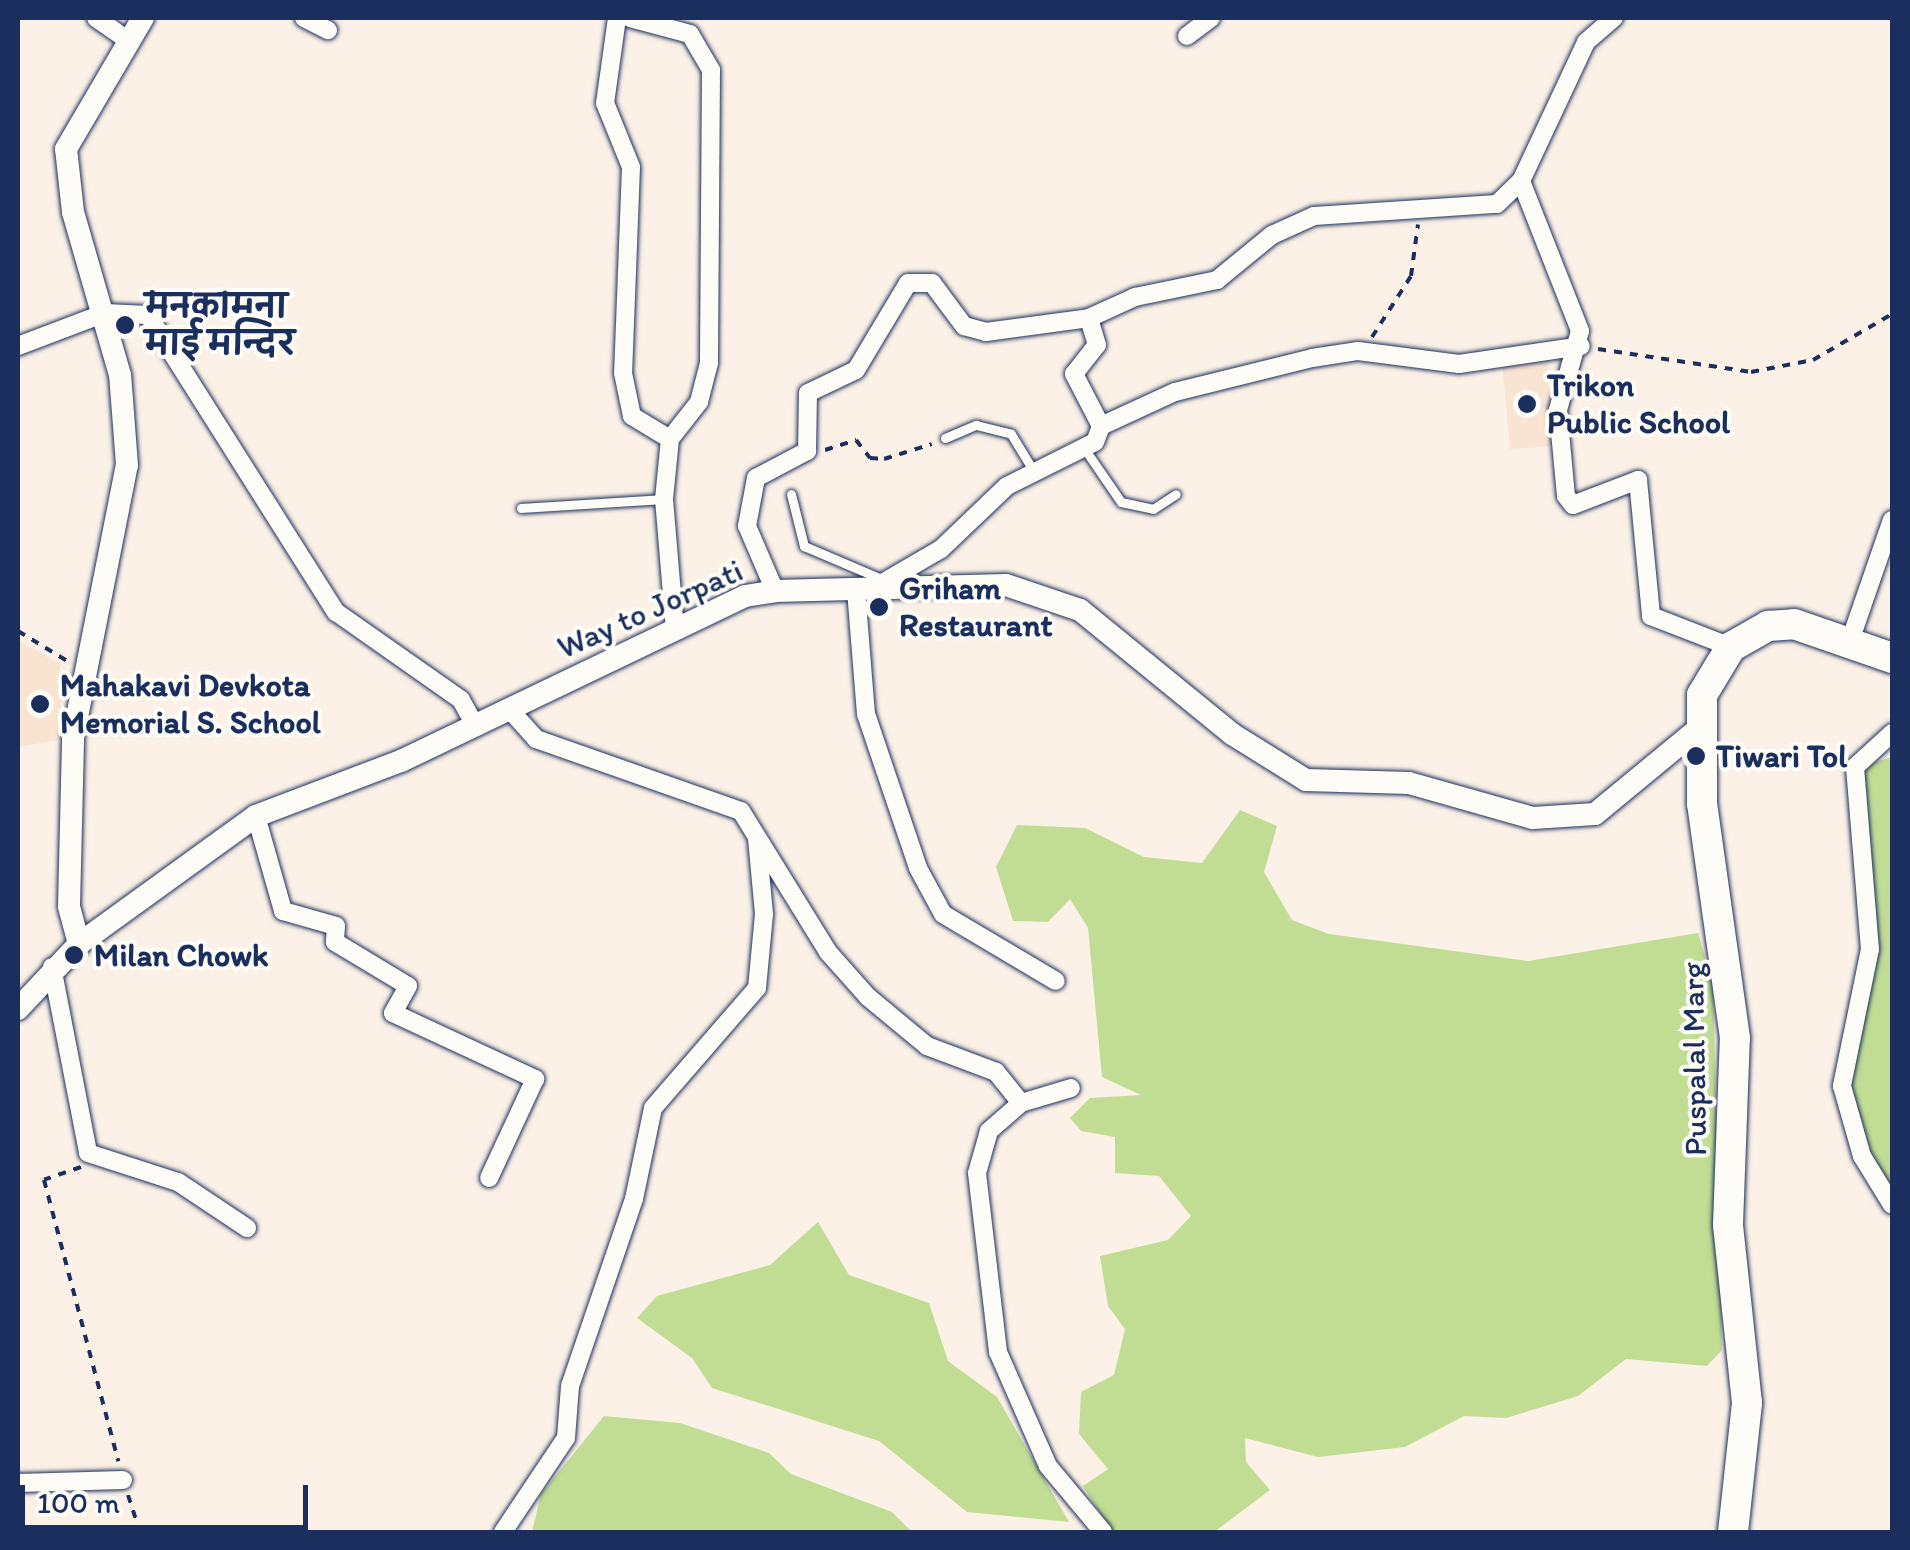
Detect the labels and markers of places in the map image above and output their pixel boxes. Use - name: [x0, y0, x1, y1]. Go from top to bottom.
- place label: मनकामना माई मन्दिर: [145, 288, 294, 363]
- marker: मनकामना माई मन्दिर: [114, 314, 136, 336]
- place label: Trikon Public School: [1547, 367, 1730, 442]
- marker: Trikon Public School: [1516, 393, 1538, 415]
- place label: Griham Restaurant: [899, 570, 1053, 645]
- marker: Griham Restaurant: [868, 596, 890, 618]
- place label: Mahakavi Devkota Memorial S. School: [60, 667, 321, 742]
- marker: Mahakavi Devkota Memorial S. School: [29, 693, 51, 715]
- place label: Tiwari Tol: [1716, 737, 1847, 775]
- marker: Tiwari Tol: [1685, 745, 1707, 767]
- place label: Milan Chowk: [94, 936, 269, 974]
- marker: Milan Chowk: [63, 944, 85, 966]

